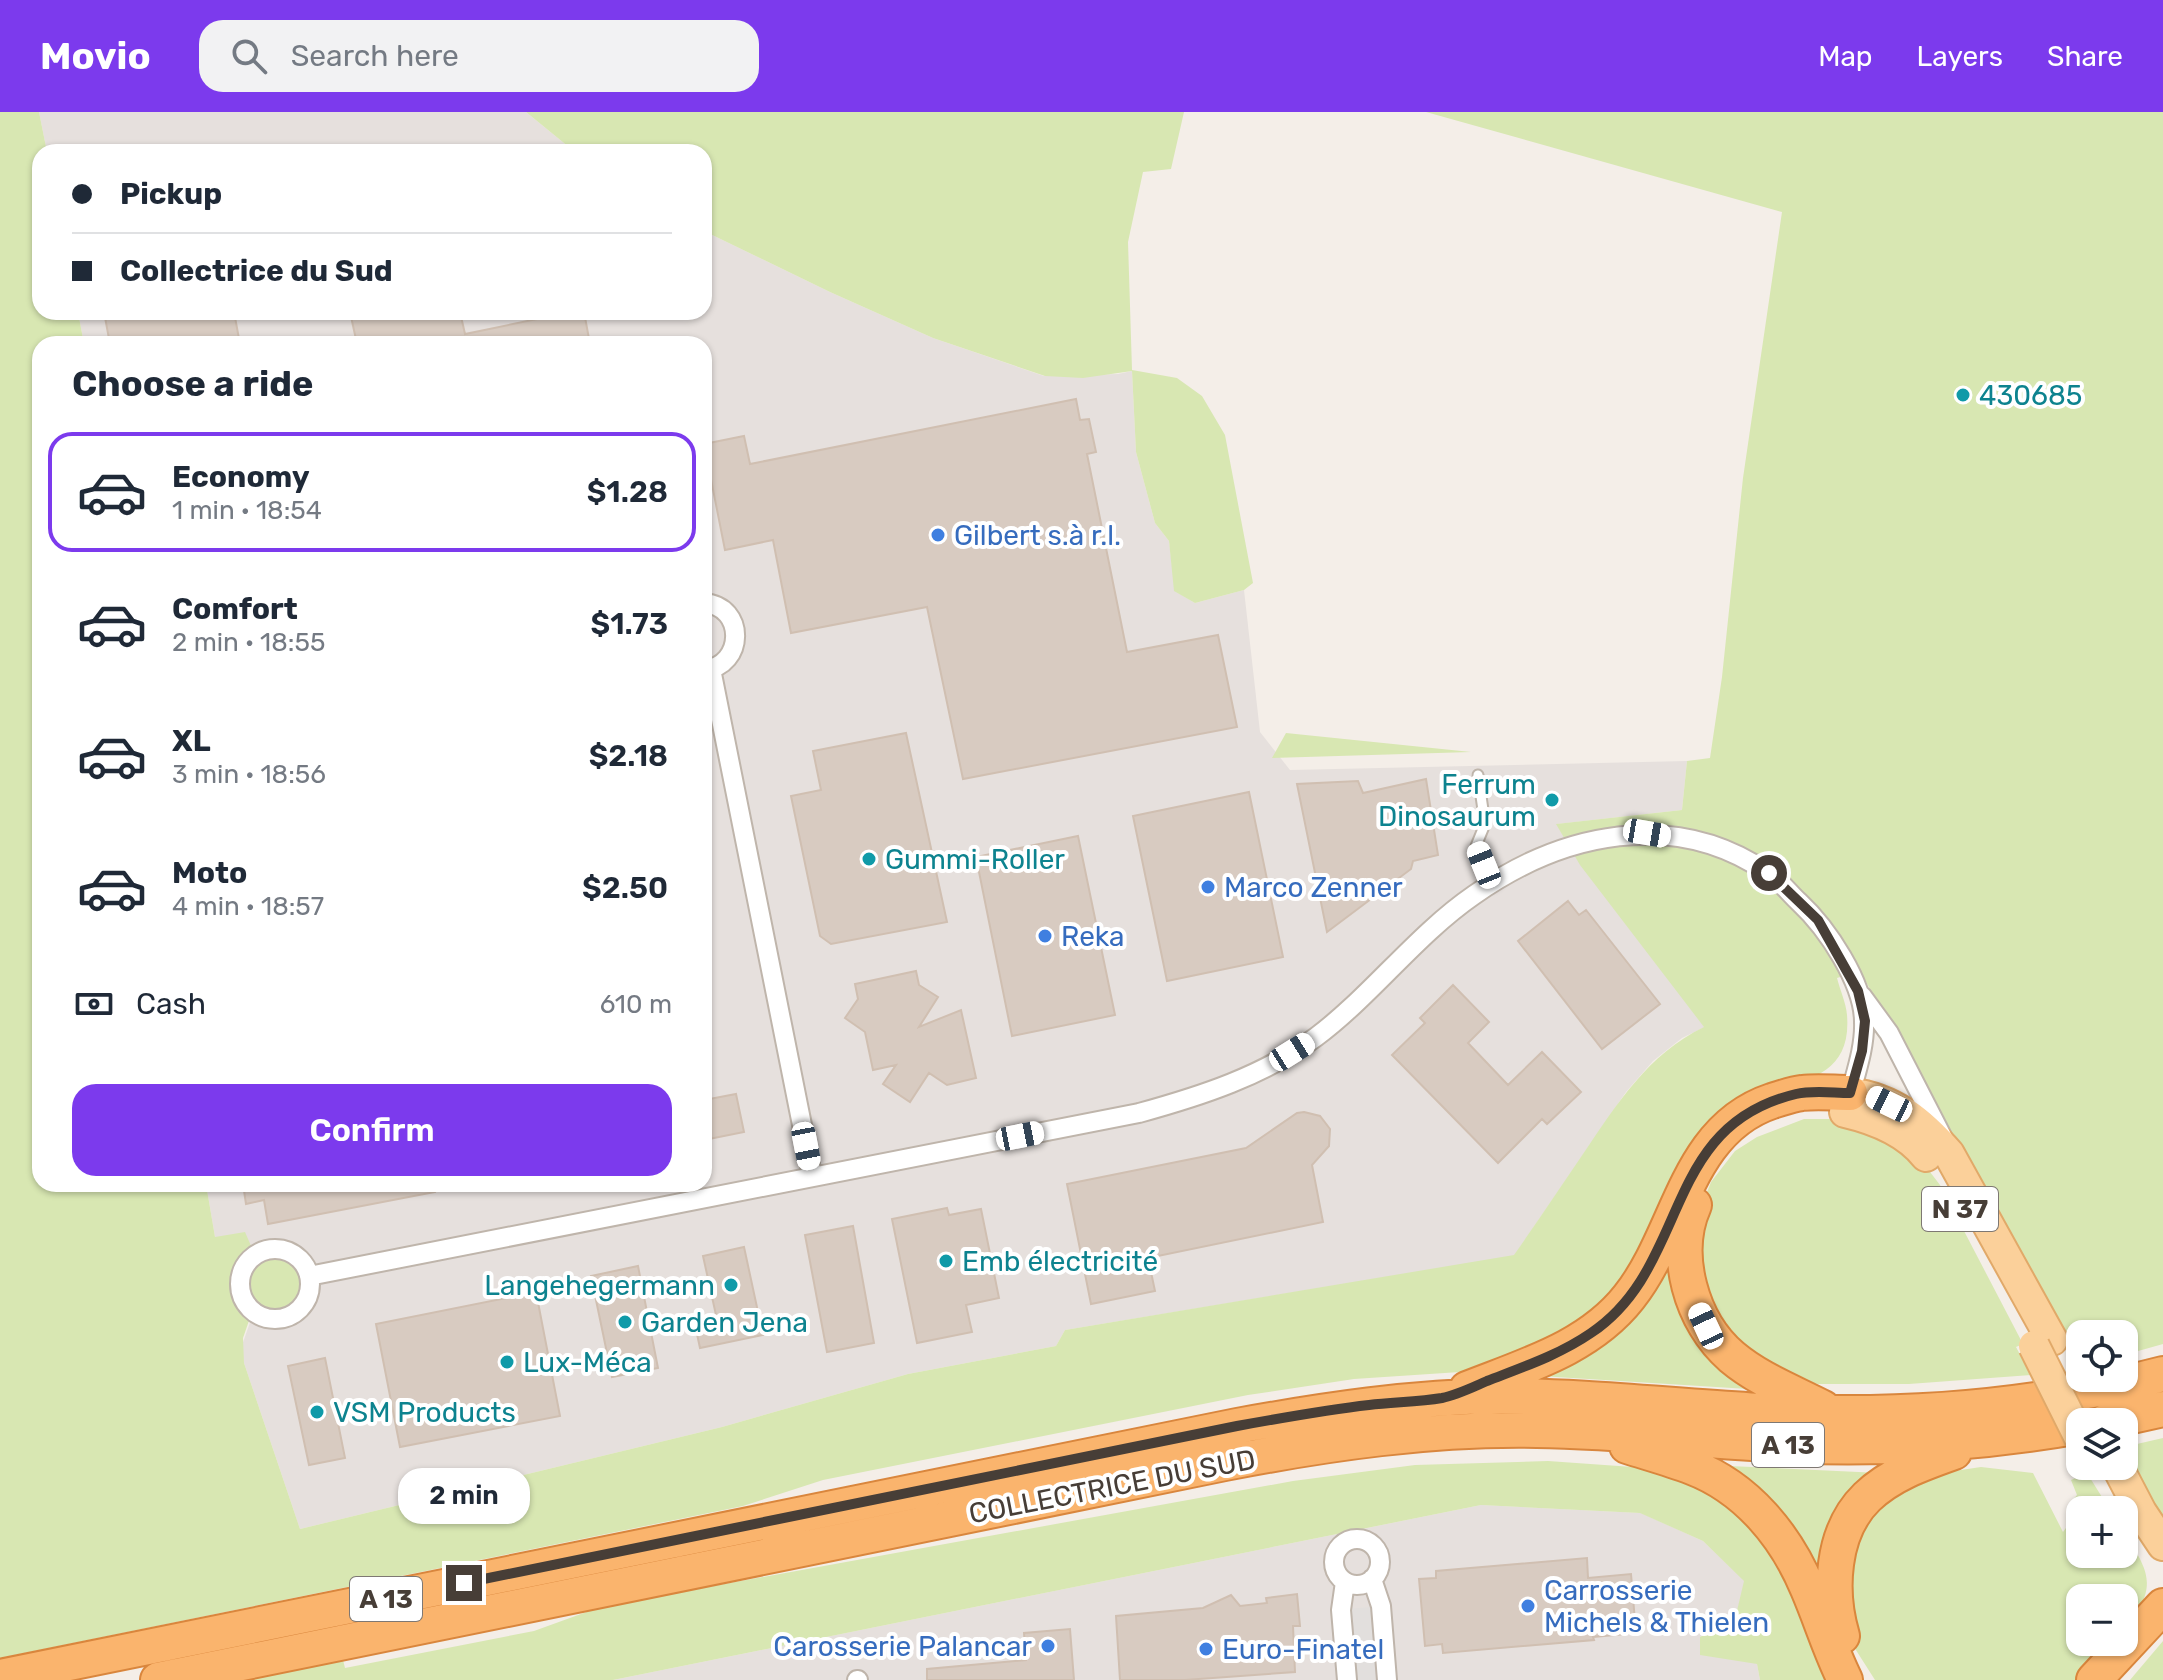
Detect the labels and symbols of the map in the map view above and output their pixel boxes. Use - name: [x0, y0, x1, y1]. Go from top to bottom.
- place label: 430685: [1979, 379, 2082, 412]
- marker: 430685: [1954, 386, 1972, 404]
- place label: Gilbert s.à r.l.: [954, 519, 1121, 552]
- marker: Gilbert s.à r.l.: [929, 526, 947, 544]
- place label: Ferrum Dinosaurum: [1378, 768, 1536, 833]
- marker: Ferrum Dinosaurum: [1543, 791, 1561, 809]
- car: [1621, 817, 1673, 849]
- car: [1464, 838, 1504, 892]
- place label: Gummi-Roller: [885, 843, 1065, 876]
- marker: Gummi-Roller: [860, 850, 878, 868]
- route start: [1751, 855, 1787, 891]
- place label: Marco Zenner: [1224, 871, 1403, 904]
- marker: Marco Zenner: [1199, 878, 1217, 896]
- place label: Reka: [1061, 920, 1124, 953]
- marker: Reka: [1036, 927, 1054, 945]
- car: [1265, 1029, 1319, 1075]
- car: [1862, 1083, 1916, 1125]
- car: [790, 1120, 822, 1172]
- car: [994, 1120, 1046, 1152]
- road number: N 37: [1922, 1187, 1998, 1231]
- place label: Emb électricité: [962, 1245, 1158, 1278]
- marker: Emb électricité: [937, 1252, 955, 1270]
- place label: Langehegermann: [484, 1269, 715, 1302]
- marker: Langehegermann: [722, 1276, 740, 1294]
- car: [1685, 1299, 1727, 1353]
- place label: Garden Jena: [641, 1306, 808, 1339]
- marker: Garden Jena: [616, 1313, 634, 1331]
- place label: Lux-Méca: [523, 1346, 652, 1379]
- marker: Lux-Méca: [498, 1353, 516, 1371]
- place label: VSM Products: [333, 1396, 516, 1429]
- marker: VSM Products: [308, 1403, 326, 1421]
- road number: A 13: [1752, 1423, 1824, 1467]
- street label: COLLECTRICE DU SUD: [966, 1442, 1258, 1530]
- callout: 2 min: [398, 1467, 530, 1523]
- route end: [446, 1565, 482, 1601]
- place label: Carrosserie Michels & Thielen: [1544, 1574, 1769, 1639]
- road number: A 13: [350, 1577, 422, 1621]
- marker: Carrosserie Michels & Thielen: [1519, 1597, 1537, 1615]
- place label: Carosserie Palancar: [773, 1630, 1032, 1663]
- place label: Euro-Finatel: [1222, 1633, 1384, 1666]
- marker: Carosserie Palancar: [1039, 1637, 1057, 1655]
- marker: Euro-Finatel: [1197, 1640, 1215, 1658]

